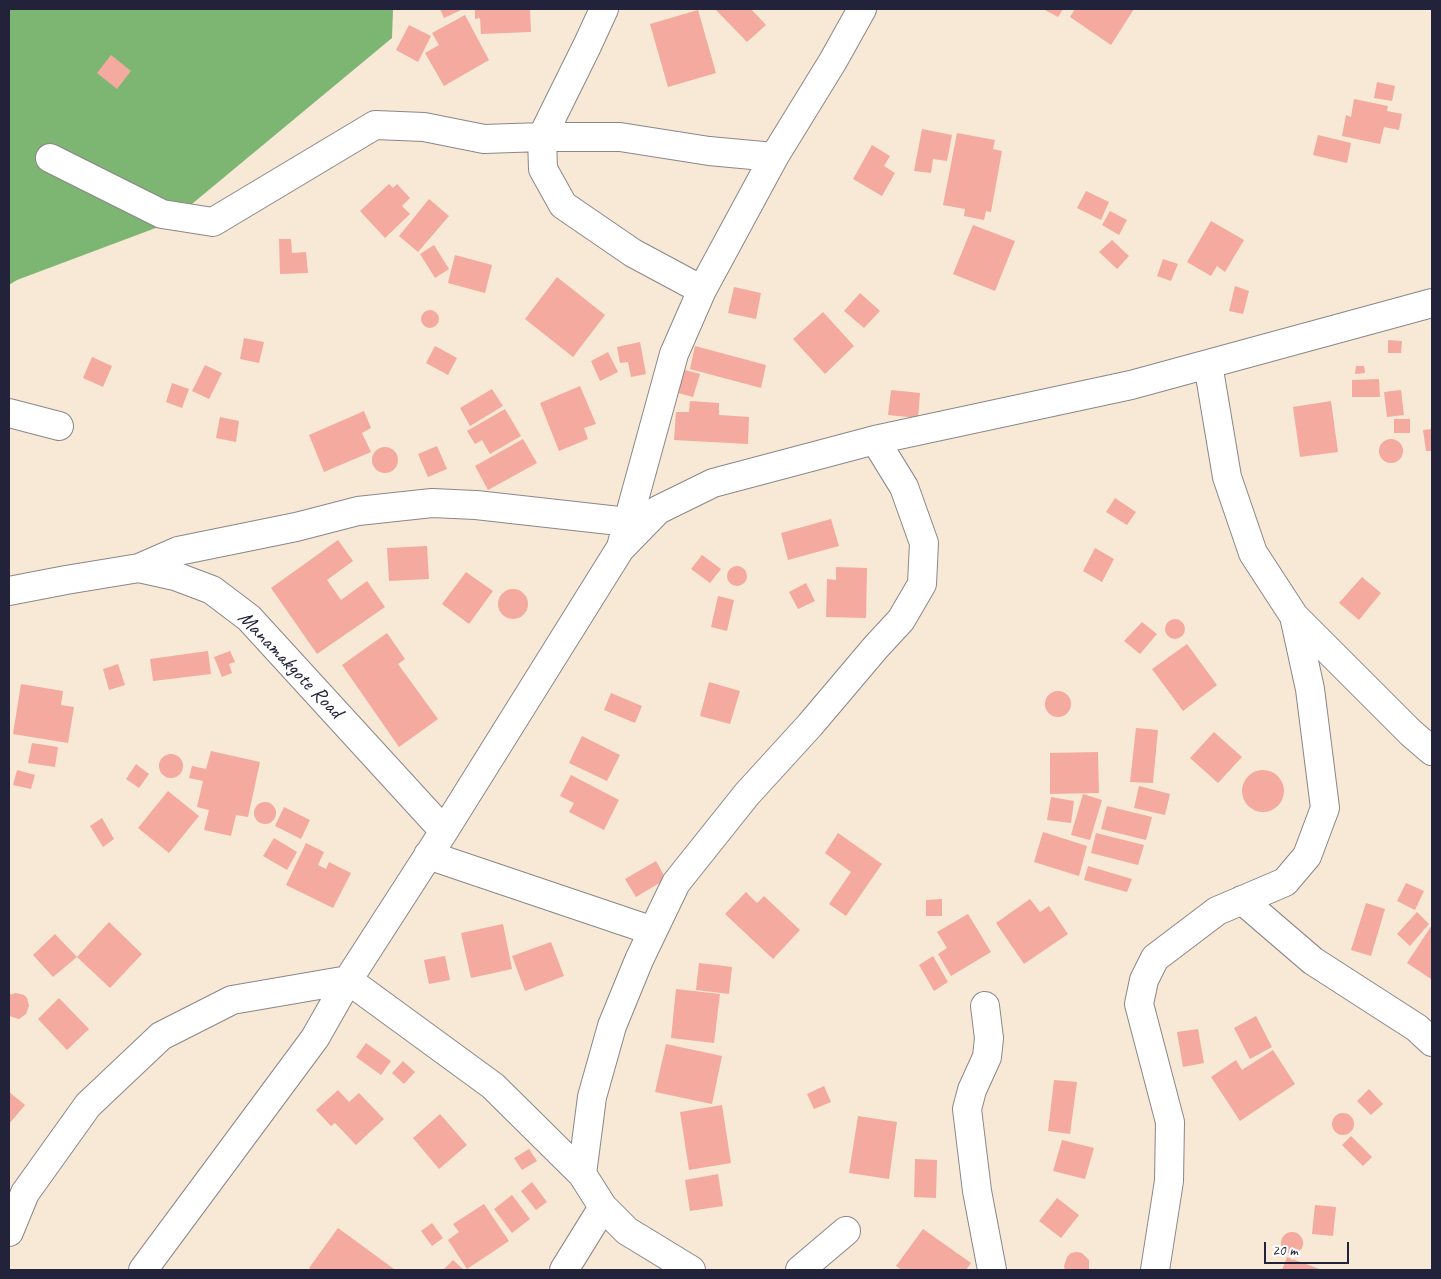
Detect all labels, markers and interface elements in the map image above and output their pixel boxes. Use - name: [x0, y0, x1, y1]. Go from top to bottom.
- street label: Manamakgote Road: [232, 606, 348, 724]
- scale bar: [1266, 1232, 1351, 1264]
- text: 20 m: [1272, 1241, 1298, 1260]

